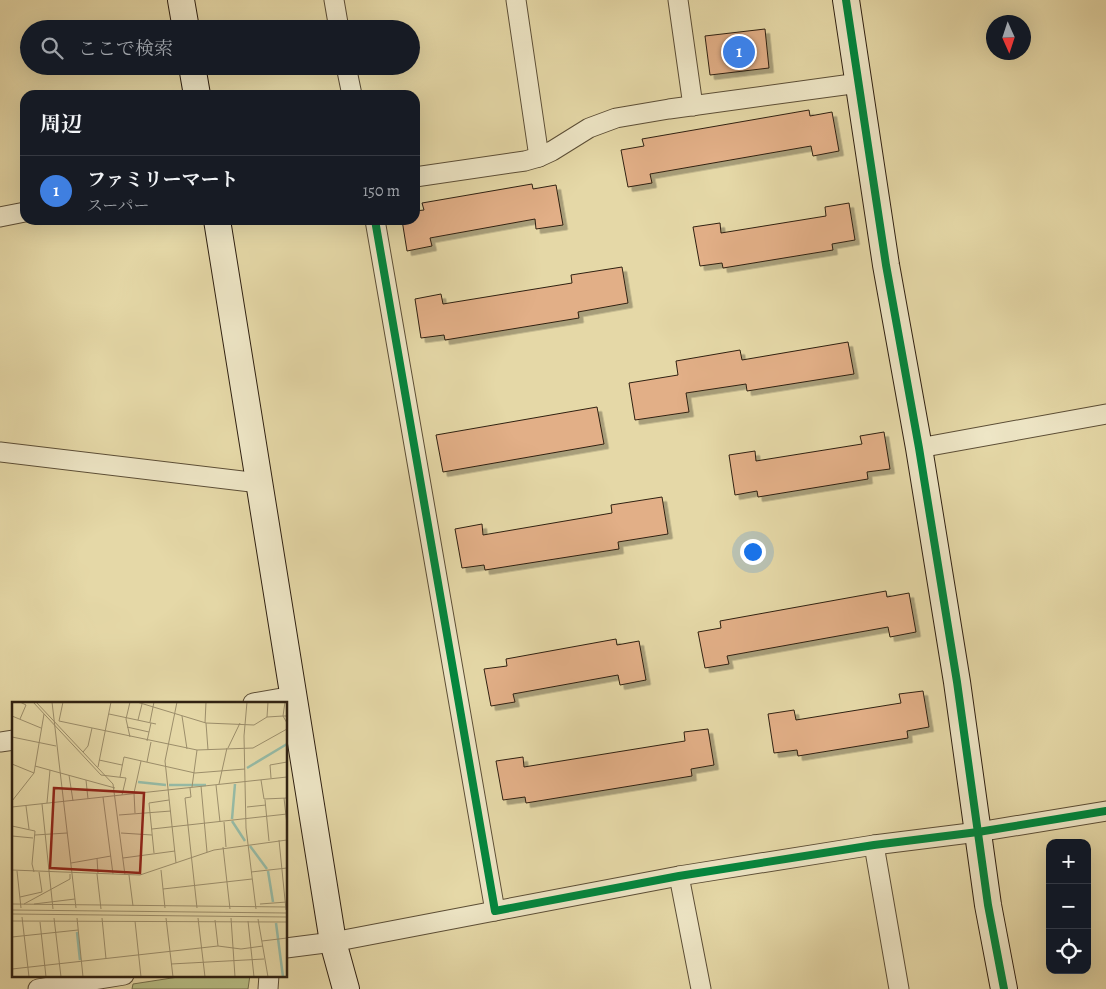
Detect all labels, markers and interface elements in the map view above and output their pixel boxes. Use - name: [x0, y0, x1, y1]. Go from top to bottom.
- north arrow: [986, 15, 1031, 60]
- search box: [20, 20, 420, 75]
- pin: 1: [723, 33, 755, 71]
- icon: search: [38, 34, 66, 62]
- text: ここで検索: [78, 36, 173, 62]
- text: 周辺: [40, 110, 82, 138]
- text: ファミリーマート: [87, 167, 239, 193]
- text: 1: [53, 180, 59, 202]
- text: 150 m: [363, 180, 400, 202]
- text: スーパー: [87, 195, 149, 217]
- your location: [740, 539, 766, 565]
- inset map: [12, 702, 288, 976]
- map controls: [1046, 839, 1091, 974]
- button: +: [1046, 839, 1091, 884]
- button: −: [1046, 884, 1091, 929]
- button: locate: [1046, 929, 1091, 974]

